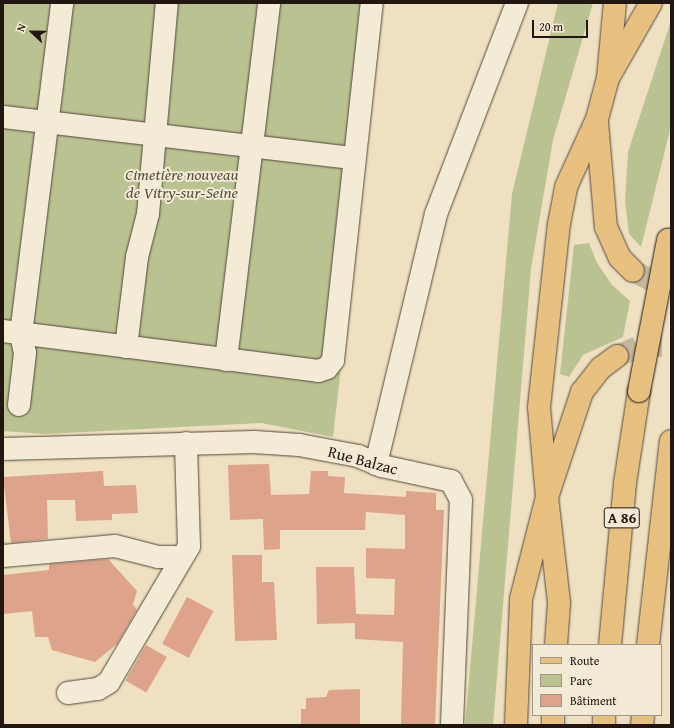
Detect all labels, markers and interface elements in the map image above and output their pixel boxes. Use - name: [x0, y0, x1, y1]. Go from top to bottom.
- north arrow: [12, 12, 52, 52]
- scale bar: [534, 12, 590, 38]
- text: 20 m: [539, 18, 563, 35]
- text: N: [12, 21, 30, 34]
- park label: Cimetière nouveau de Vitry-sur-Seine: [125, 164, 239, 202]
- street label: Rue Balzac: [326, 441, 400, 479]
- road number: A 86: [603, 505, 641, 531]
- legend: [532, 644, 662, 716]
- text: Route: [570, 652, 599, 669]
- text: Parc: [570, 672, 592, 689]
- text: Bâtiment: [570, 692, 617, 709]

